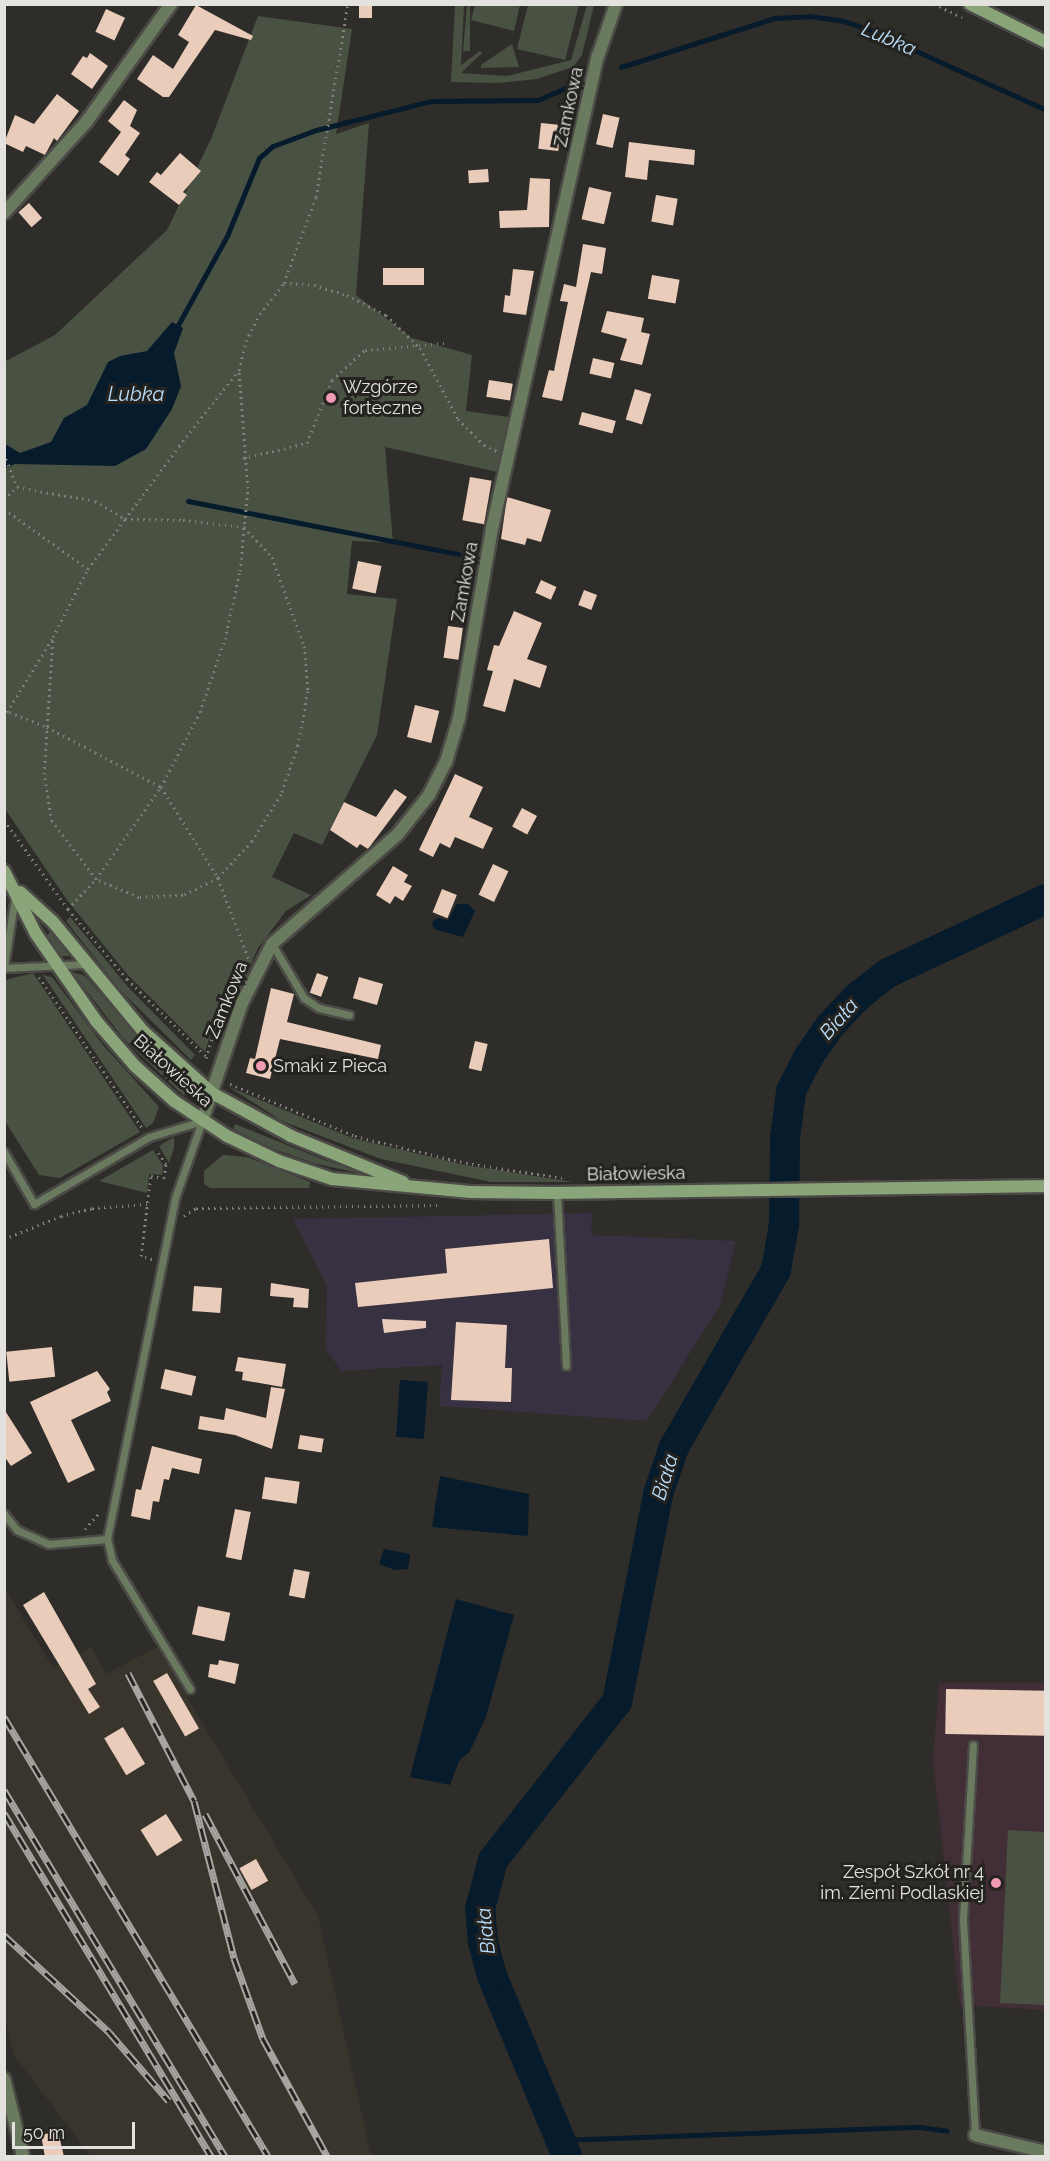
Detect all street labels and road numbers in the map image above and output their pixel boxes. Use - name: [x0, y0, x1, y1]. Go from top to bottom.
- street label: Zamkowa: [550, 65, 588, 149]
- street label: Zamkowa: [447, 540, 483, 624]
- street label: Zamkowa: [202, 958, 252, 1042]
- street label: Białowieska: [129, 1030, 217, 1112]
- street label: Białowieska: [587, 1162, 685, 1186]

